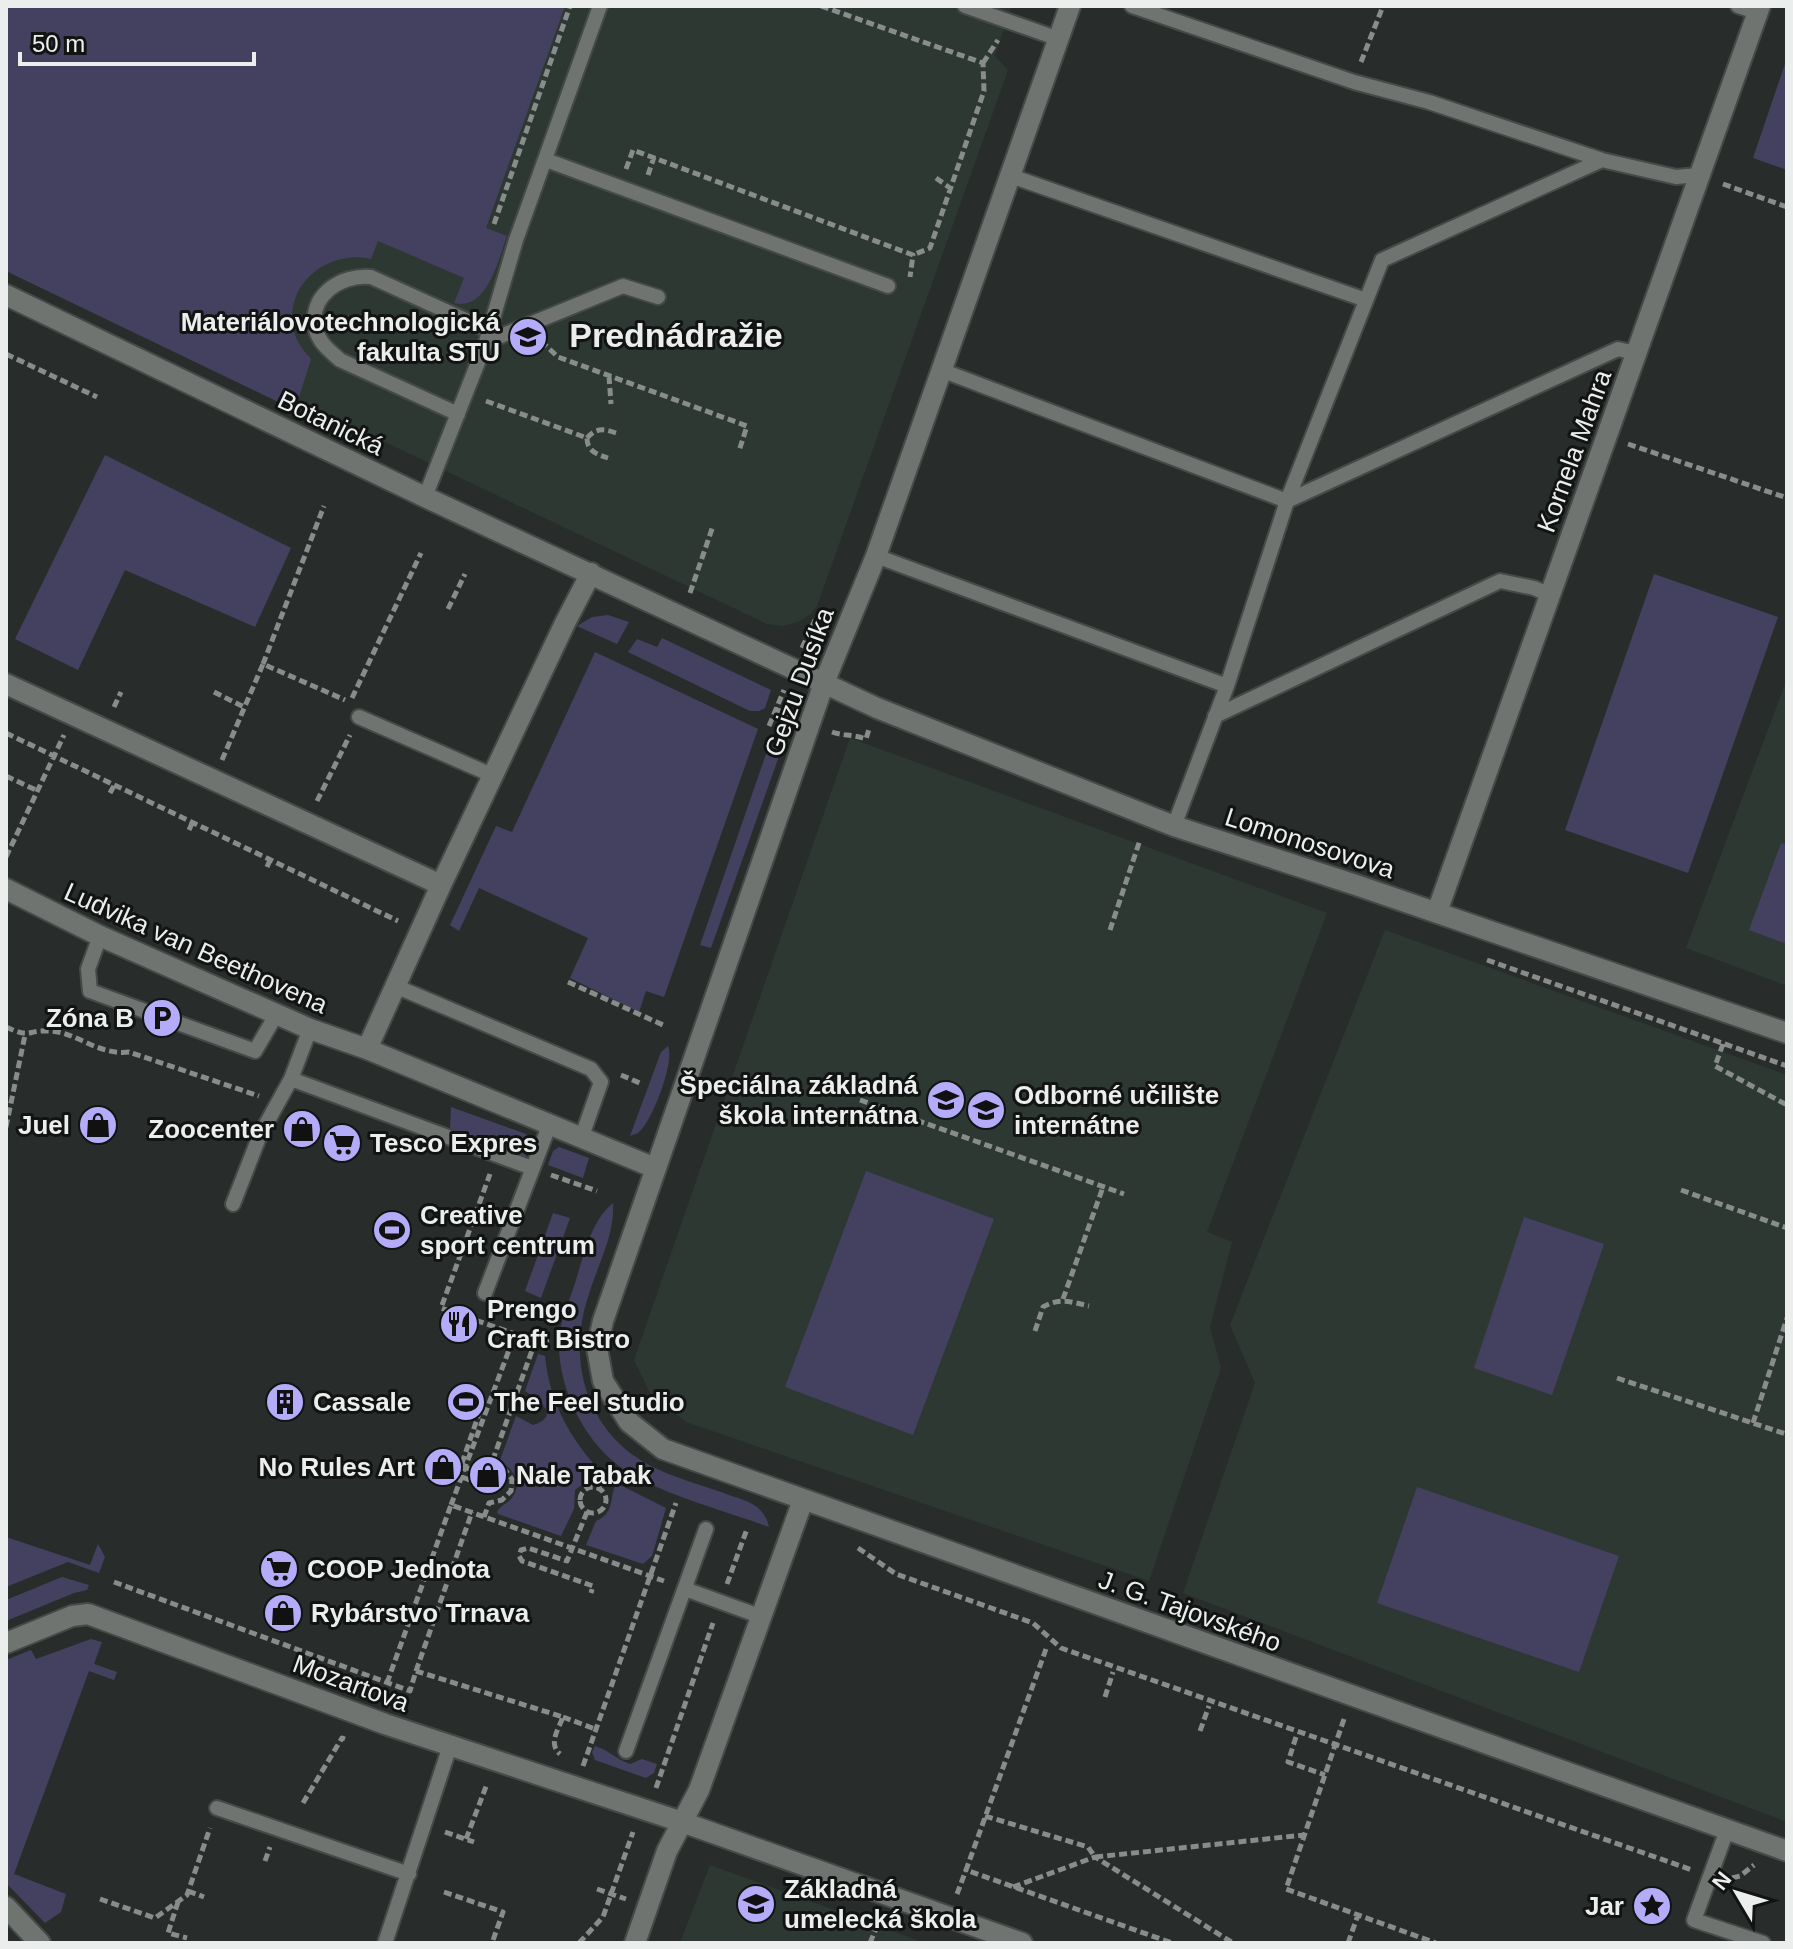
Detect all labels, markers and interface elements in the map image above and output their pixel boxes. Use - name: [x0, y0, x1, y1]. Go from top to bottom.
- scale bar: [20, 16, 254, 66]
- text: 50 m: [32, 30, 85, 57]
- place label: Materiálovotechnologická fakulta STU: [181, 307, 501, 367]
- school or university icon: Materiálovotechnologická fakulta STU: [507, 316, 549, 358]
- district label: Prednádražie: [569, 316, 783, 354]
- street label: Kornela Mahra: [1531, 365, 1617, 536]
- street label: Botanická: [273, 384, 389, 462]
- street label: Gejzu Dusíka: [758, 603, 840, 760]
- street label: Lomonosovova: [1222, 801, 1399, 885]
- street label: Ludvika van Beethovena: [60, 876, 333, 1020]
- parking icon: Zóna B: [141, 997, 183, 1039]
- place label: Zóna B: [46, 1003, 134, 1033]
- place label: Špeciálna základná škola internátna: [680, 1070, 919, 1130]
- school or university icon: Špeciálna základná škola internátna: [925, 1079, 967, 1121]
- place label: Odborné učilište internátne: [1014, 1080, 1219, 1140]
- school or university icon: Odborné učilište internátne: [965, 1089, 1007, 1131]
- shop icon: Juel: [77, 1104, 119, 1146]
- shop icon: Zoocenter: [281, 1108, 323, 1150]
- place label: Juel: [18, 1110, 70, 1140]
- place label: Zoocenter: [148, 1114, 274, 1144]
- supermarket icon: Tesco Expres: [321, 1122, 363, 1164]
- place label: Tesco Expres: [370, 1128, 537, 1158]
- place label: Creative sport centrum: [420, 1200, 595, 1260]
- sports icon: Creative sport centrum: [371, 1209, 413, 1251]
- place label: Prengo Craft Bistro: [487, 1294, 630, 1354]
- restaurant icon: Prengo Craft Bistro: [438, 1303, 480, 1345]
- building icon: Cassale: [264, 1381, 306, 1423]
- sports icon: The Feel studio: [445, 1381, 487, 1423]
- place label: Cassale: [313, 1387, 411, 1417]
- place label: The Feel studio: [494, 1387, 685, 1417]
- shop icon: No Rules Art: [422, 1446, 464, 1488]
- place label: No Rules Art: [259, 1452, 415, 1482]
- shop icon: Nale Tabak: [467, 1454, 509, 1496]
- place label: Nale Tabak: [516, 1460, 652, 1490]
- supermarket icon: COOP Jednota: [258, 1548, 300, 1590]
- place label: COOP Jednota: [307, 1554, 491, 1584]
- street label: J. G. Tajovského: [1095, 1564, 1285, 1658]
- shop icon: Rybárstvo Trnava: [262, 1592, 304, 1634]
- place label: Rybárstvo Trnava: [311, 1598, 530, 1628]
- street label: Mozartova: [289, 1648, 414, 1718]
- north arrow: [1697, 1853, 1777, 1933]
- text: N: [1707, 1867, 1736, 1895]
- place label: Základná umelecká škola: [784, 1874, 977, 1934]
- school or university icon: Základná umelecká škola: [735, 1883, 777, 1925]
- place icon: Jar: [1631, 1885, 1673, 1927]
- place label: Jar: [1585, 1891, 1624, 1921]

